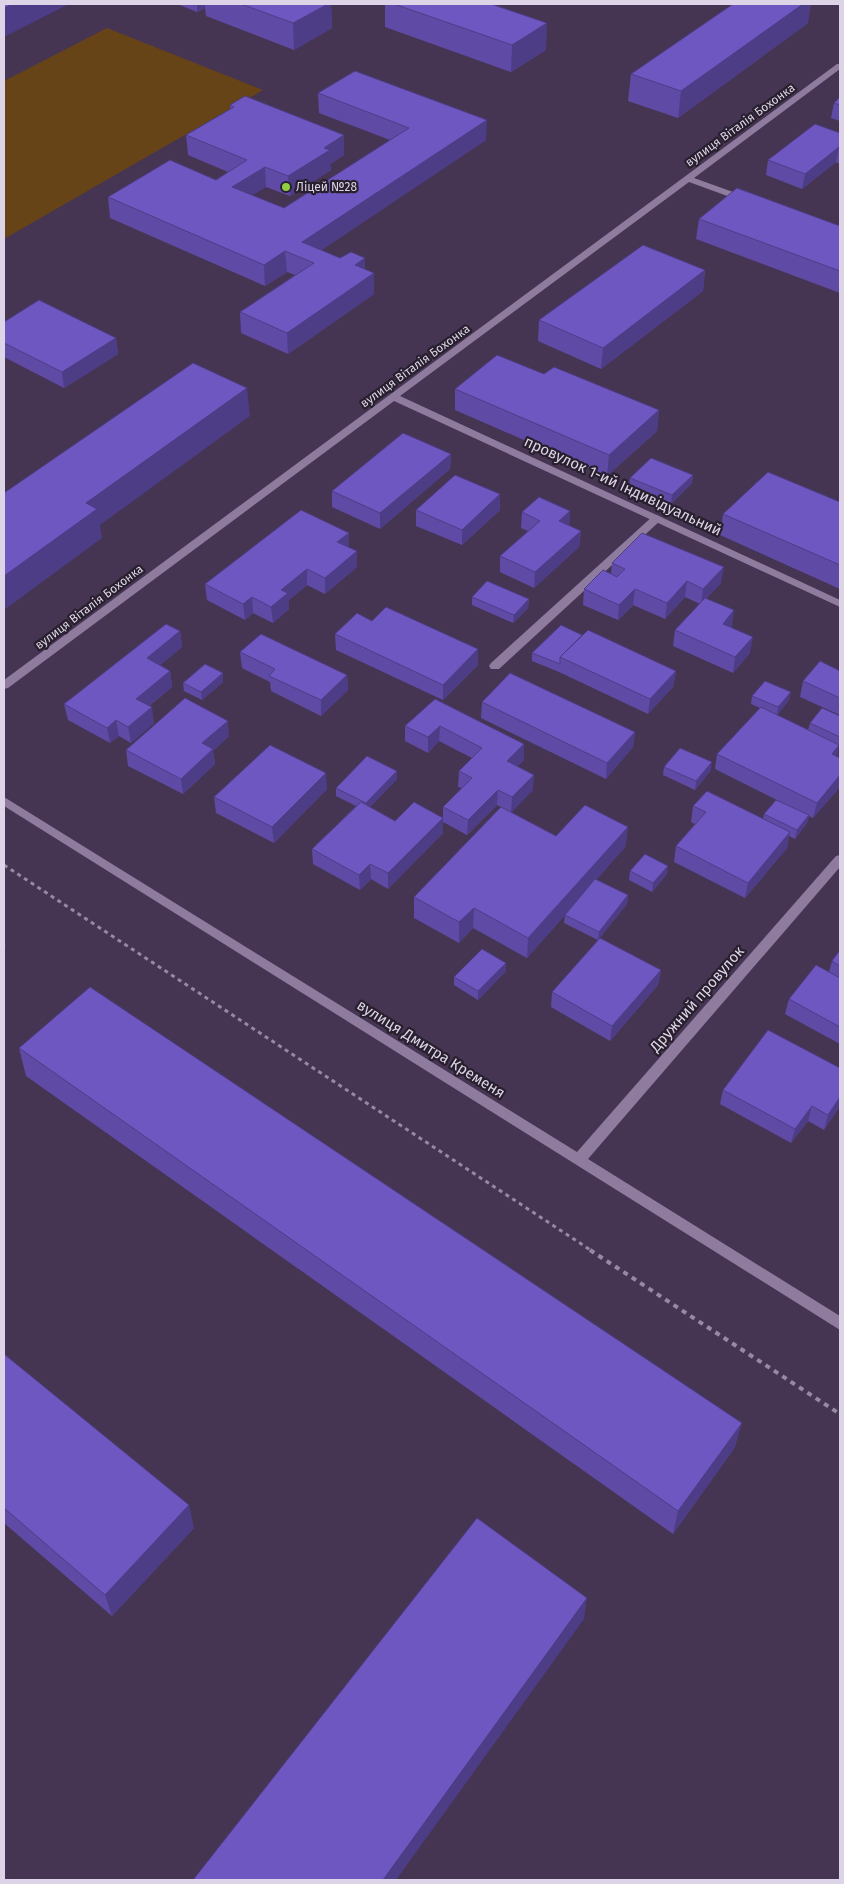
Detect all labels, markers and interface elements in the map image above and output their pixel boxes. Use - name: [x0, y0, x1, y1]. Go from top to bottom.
- street label: вулиця Віталія Бохонка: [683, 81, 797, 169]
- place label: Ліцей №28: [296, 180, 358, 194]
- marker: Ліцей №28: [280, 181, 292, 193]
- street label: вулиця Віталія Бохонка: [358, 322, 472, 410]
- street label: провулок 1-ий Індивідуальний: [521, 432, 725, 540]
- street label: вулиця Віталія Бохонка: [32, 562, 146, 652]
- street label: Дружний провулок: [646, 942, 748, 1056]
- street label: вулиця Дмитра Кременя: [354, 996, 508, 1102]

